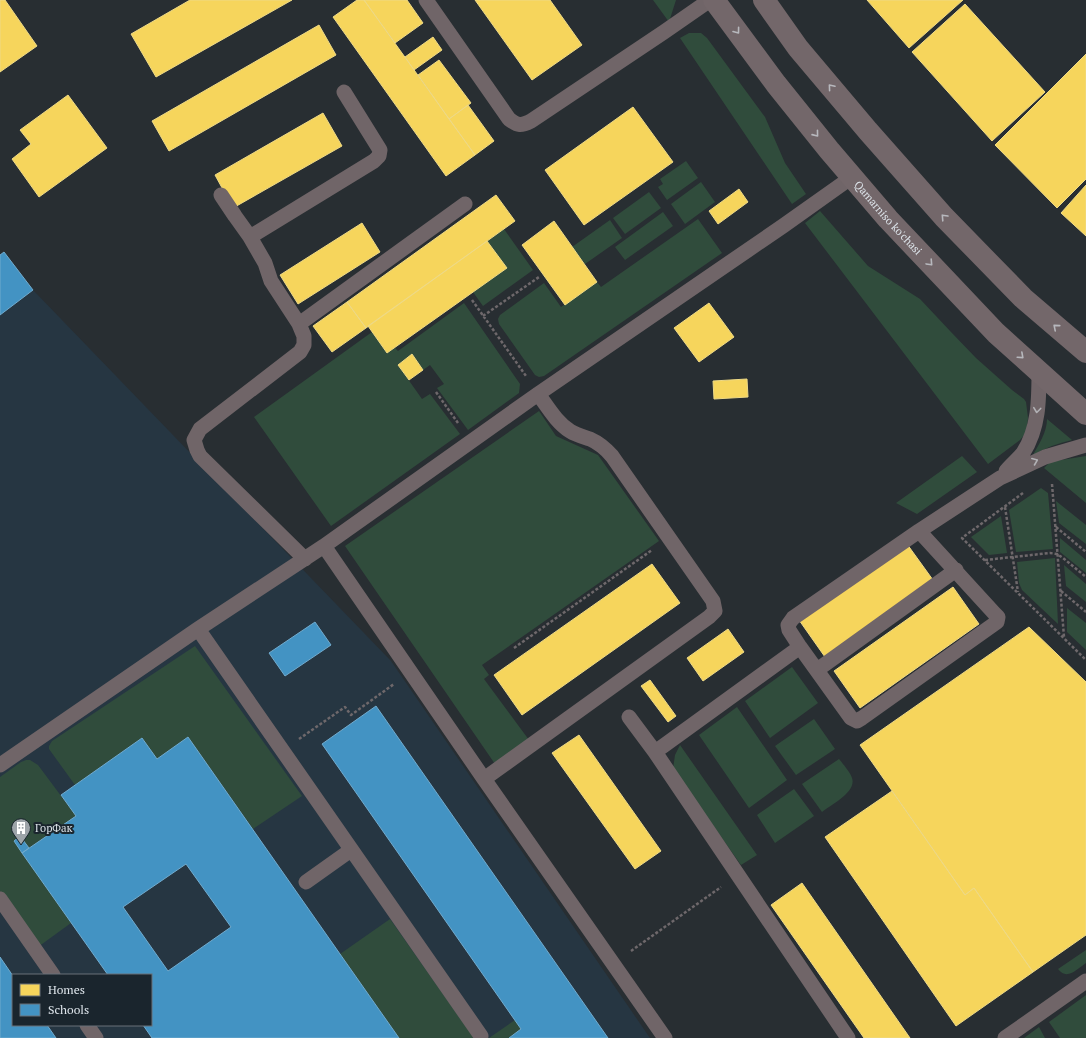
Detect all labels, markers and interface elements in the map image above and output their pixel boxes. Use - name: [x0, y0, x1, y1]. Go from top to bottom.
- one-way arrow: [732, 27, 739, 34]
- one-way arrow: [828, 84, 835, 91]
- one-way arrow: [812, 130, 819, 137]
- street label: Qamarniso ko'chasi: [851, 178, 925, 258]
- one-way arrow: [941, 214, 948, 221]
- one-way arrow: [925, 258, 933, 266]
- one-way arrow: [1054, 325, 1061, 332]
- one-way arrow: [1016, 351, 1024, 358]
- one-way arrow: [1033, 407, 1042, 413]
- one-way arrow: [1030, 458, 1038, 466]
- building icon: ГорФак: [10, 817, 32, 845]
- place label: ГорФак: [35, 821, 73, 835]
- legend: [12, 974, 152, 1026]
- text: Homes: [48, 982, 85, 997]
- text: Schools: [48, 1002, 89, 1017]

